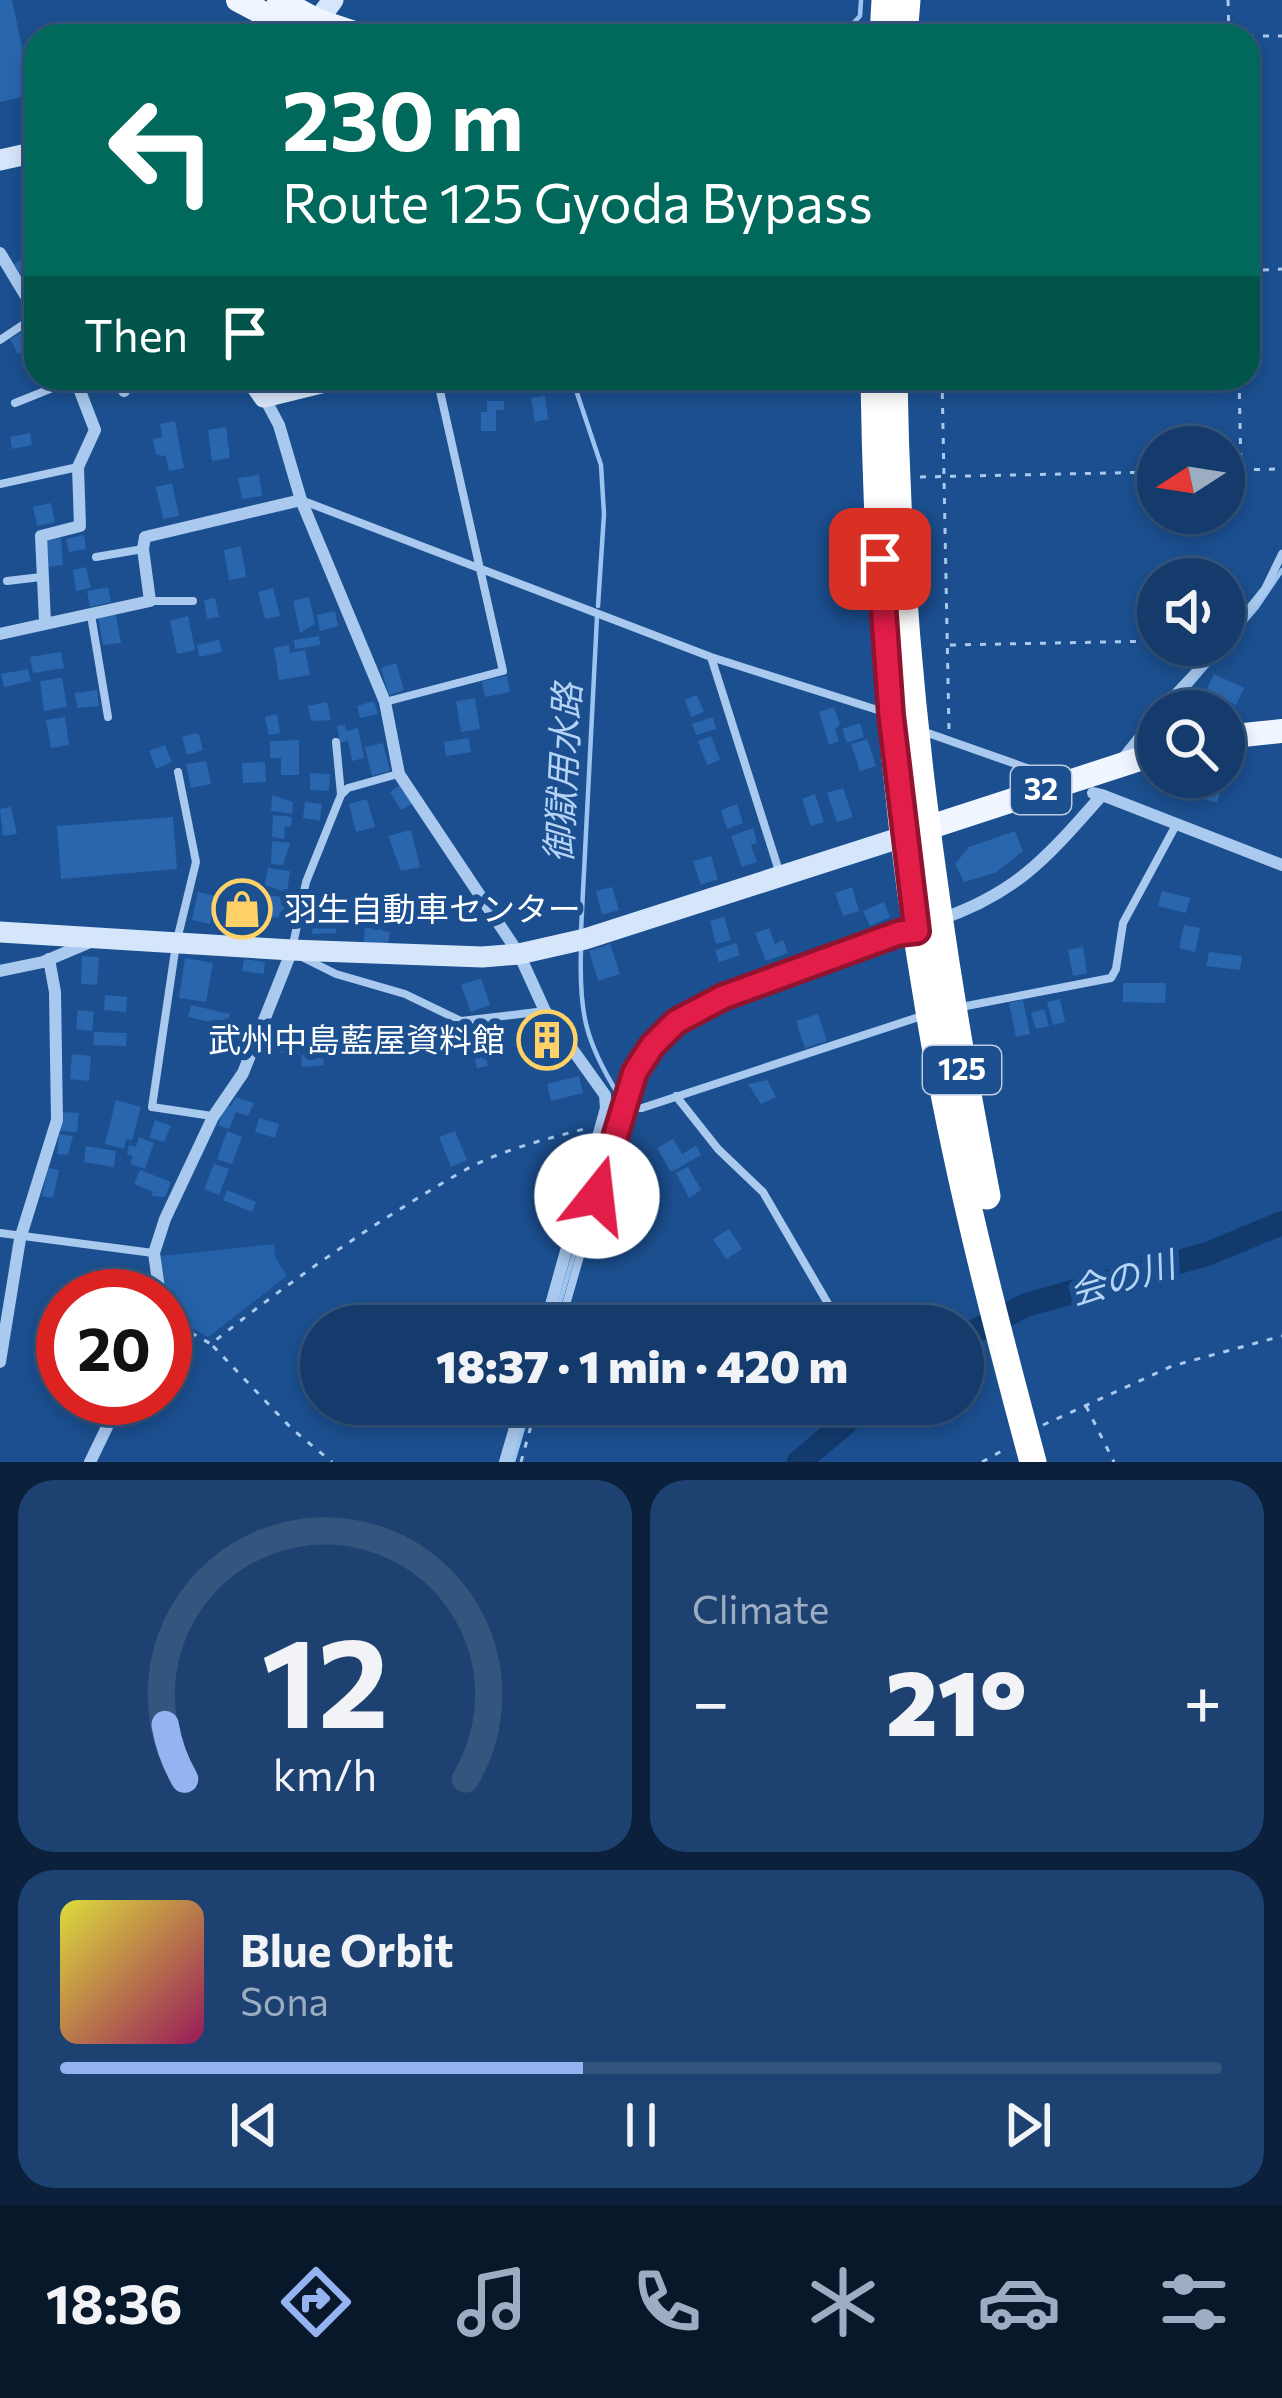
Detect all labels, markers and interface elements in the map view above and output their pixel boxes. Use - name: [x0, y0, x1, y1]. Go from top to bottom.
- text: 230 m: [282, 66, 524, 168]
- icon: left: [84, 72, 240, 228]
- text: Route 125 Gyoda Bypass: [282, 168, 873, 234]
- icon: arrive: [212, 300, 278, 366]
- text: Then: [84, 306, 188, 361]
- north arrow: [1137, 426, 1245, 534]
- map controls: [1137, 426, 1245, 798]
- pin: [829, 508, 931, 610]
- icon: arrive: [847, 526, 913, 592]
- button: sound: [1137, 558, 1245, 666]
- water label: 御獄用水路: [534, 679, 588, 864]
- button: search: [1137, 690, 1245, 798]
- road number: 32: [1011, 766, 1071, 814]
- shop icon: 羽生自動車センター: [211, 878, 273, 940]
- place label: 羽生自動車センター: [284, 887, 581, 928]
- building icon: 武州中島藍屋資料館: [516, 1009, 578, 1071]
- place label: 武州中島藍屋資料館: [208, 1018, 505, 1059]
- road number: 125: [923, 1046, 1001, 1094]
- position arrow: [534, 1133, 660, 1259]
- water label: 会の川: [1063, 1239, 1183, 1312]
- speed limit sign: 20: [36, 1269, 192, 1425]
- text: 18:37 · 1 min · 420 m: [436, 1337, 848, 1392]
- text: Climate: [692, 1584, 829, 1632]
- text: 12: [261, 1601, 389, 1754]
- text: 21°: [886, 1644, 1027, 1755]
- text: −: [692, 1659, 730, 1740]
- text: +: [1183, 1659, 1222, 1740]
- text: km/h: [273, 1747, 377, 1800]
- text: Blue Orbit: [240, 1921, 453, 1976]
- text: Sona: [240, 1976, 329, 2024]
- icon: previous: [221, 2092, 287, 2158]
- icon: pause: [608, 2092, 674, 2158]
- icon: next: [995, 2092, 1061, 2158]
- icon: directions: [274, 2260, 358, 2344]
- icon: music: [450, 2260, 534, 2344]
- icon: phone: [625, 2260, 709, 2344]
- icon: climate: [801, 2260, 885, 2344]
- icon: car: [977, 2260, 1061, 2344]
- icon: filters: [1152, 2260, 1236, 2344]
- text: 18:36: [46, 2269, 183, 2335]

